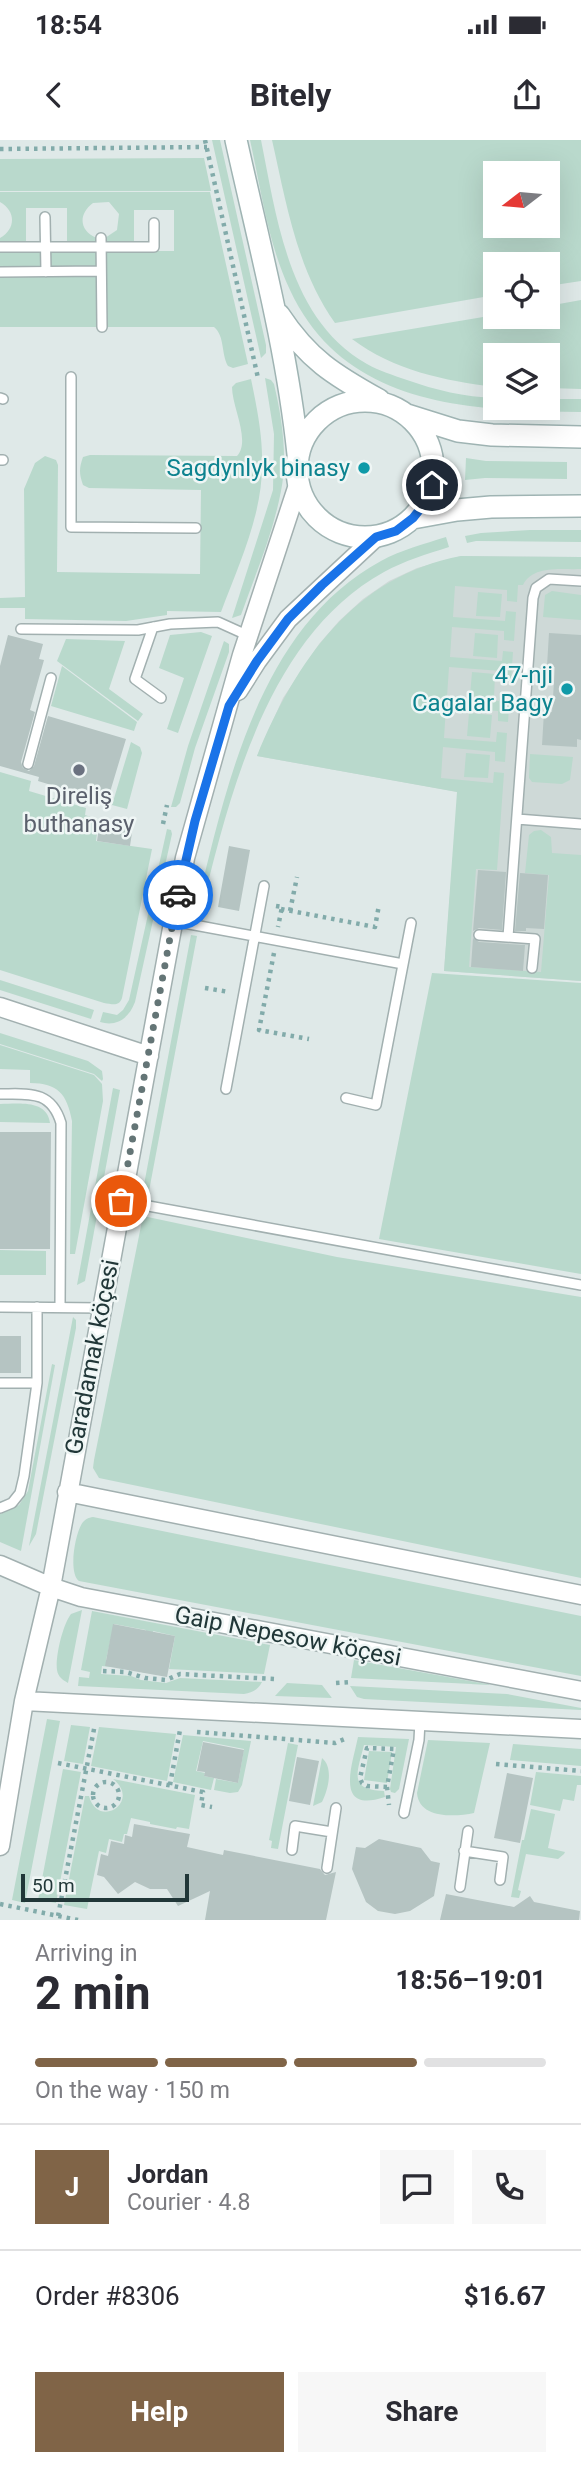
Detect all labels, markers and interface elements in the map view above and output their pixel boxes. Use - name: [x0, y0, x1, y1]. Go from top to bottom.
- text: 18:54: [35, 10, 102, 40]
- icon: back: [35, 76, 73, 114]
- text: Bitely: [250, 76, 331, 114]
- icon: share: [508, 76, 546, 114]
- north arrow: [483, 161, 560, 238]
- map controls: [483, 161, 560, 420]
- button: locate: [483, 252, 560, 329]
- button: layers: [483, 343, 560, 420]
- place label: Sagdynlyk binasy: [166, 454, 351, 482]
- pin: [402, 455, 462, 515]
- marker: Sagdynlyk binasy: [356, 460, 372, 476]
- icon: home: [413, 466, 451, 504]
- place label: 47-nji Cagalar Bagy: [412, 661, 554, 717]
- marker: 47-nji Cagalar Bagy: [559, 681, 575, 697]
- marker: Direliş buthanasy: [71, 762, 87, 778]
- place label: Direliş buthanasy: [24, 782, 135, 838]
- courier: [143, 860, 213, 930]
- icon: car: [159, 876, 197, 914]
- pin: [91, 1171, 151, 1231]
- icon: bag: [102, 1182, 140, 1220]
- street label: Garadamak köçesi: [59, 1257, 125, 1457]
- street label: Gaip Nepesow köçesi: [172, 1600, 404, 1672]
- scale bar: [21, 1871, 189, 1903]
- text: 50 m: [32, 1874, 75, 1897]
- text: Arriving in: [35, 1940, 138, 1967]
- text: 18:56–19:01: [396, 1965, 546, 1995]
- text: 2 min: [35, 1966, 151, 2020]
- text: On the way · 150 m: [35, 2077, 230, 2104]
- button: chat: [380, 2150, 454, 2224]
- button: phone: [472, 2150, 546, 2224]
- text: Jordan: [127, 2159, 209, 2189]
- text: J: [65, 2172, 79, 2202]
- text: Courier · 4.8: [127, 2189, 250, 2216]
- text: Order #8306: [35, 2281, 180, 2311]
- text: $16.67: [464, 2281, 546, 2311]
- button: Help: [35, 2372, 284, 2452]
- button: Share: [298, 2372, 546, 2452]

